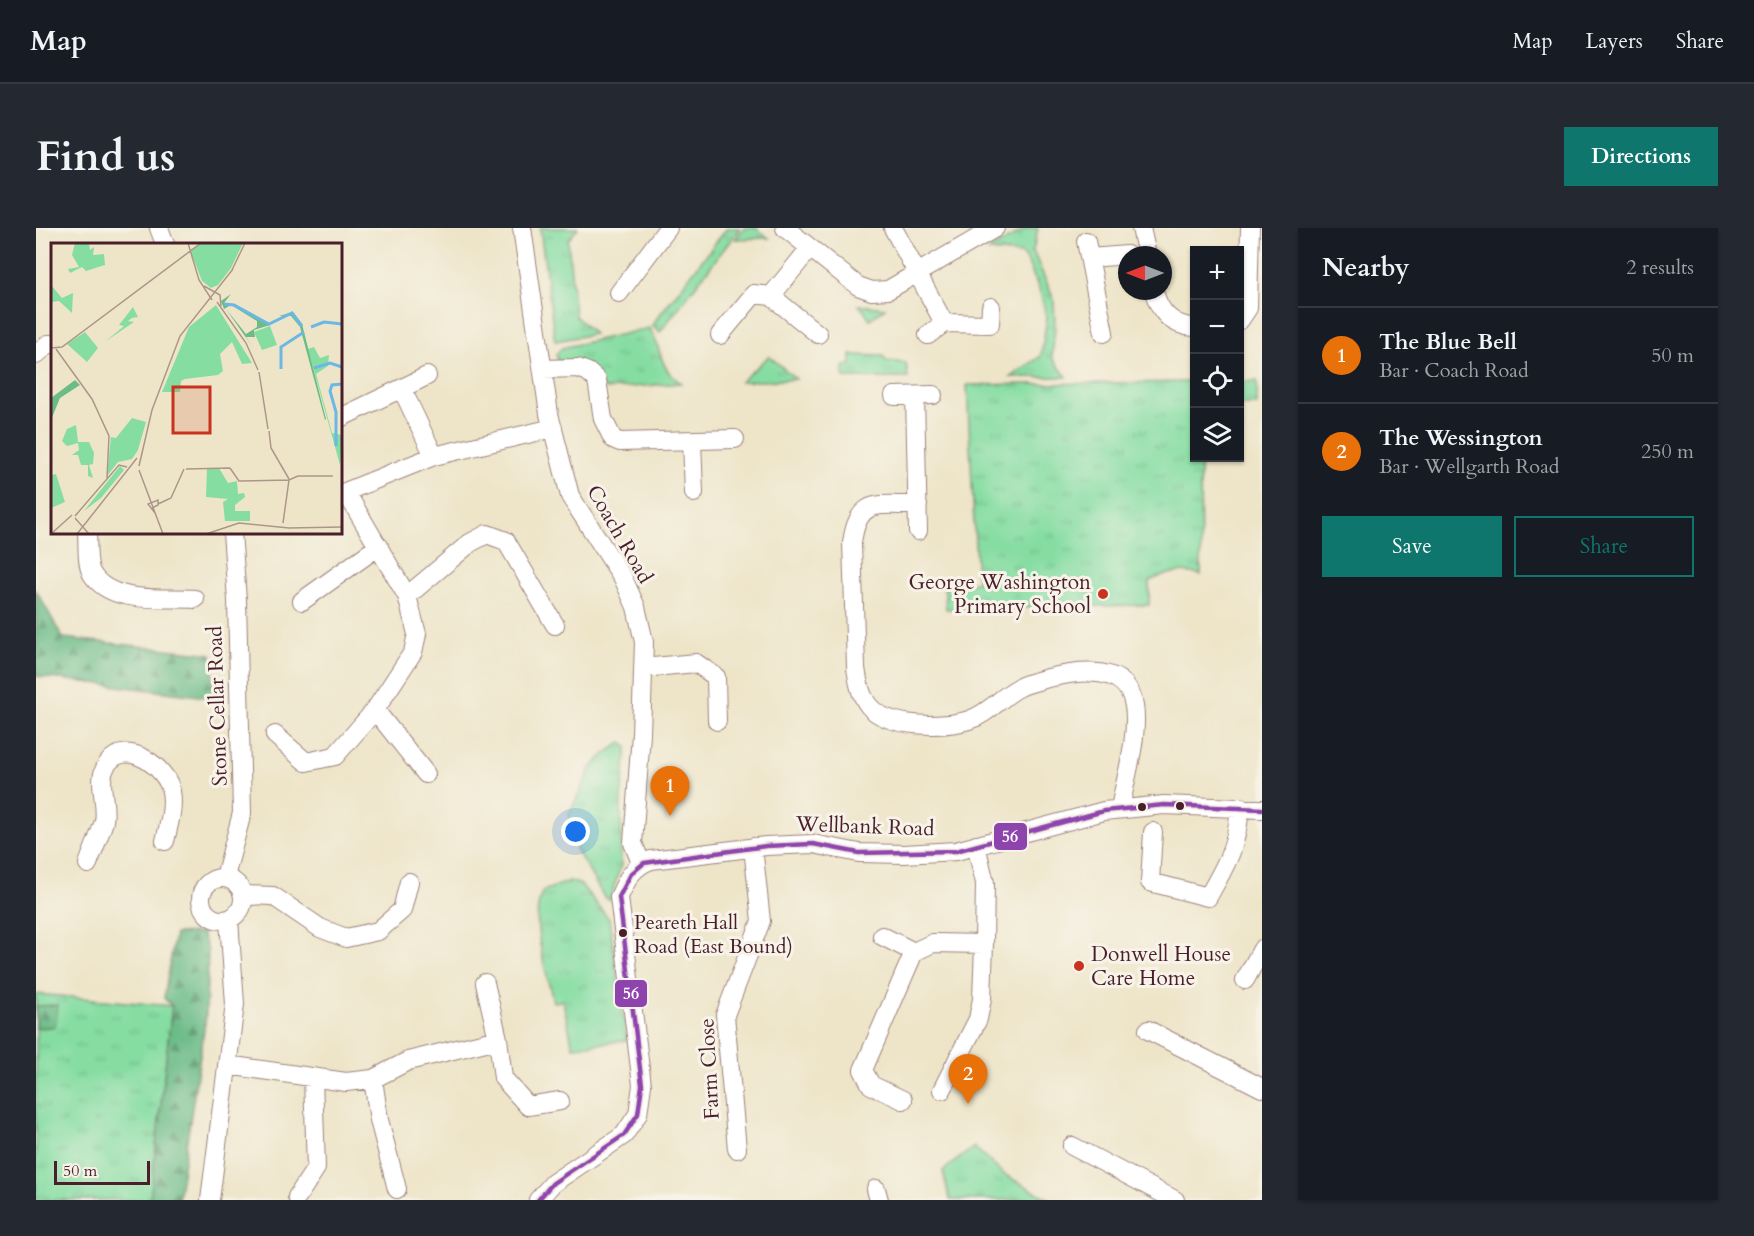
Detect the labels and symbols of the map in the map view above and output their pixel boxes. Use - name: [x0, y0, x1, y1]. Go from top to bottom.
- inset map: [51, 243, 342, 534]
- north arrow: [1118, 246, 1172, 300]
- street label: Coach Road: [580, 480, 659, 589]
- place label: George Washington Primary School: [909, 568, 1091, 621]
- marker: George Washington Primary School: [1096, 587, 1110, 601]
- street label: Stone Cellar Road: [200, 625, 235, 787]
- pin: 1: [650, 766, 690, 816]
- unlabelled marker: [1174, 800, 1186, 812]
- unlabelled marker: [1136, 801, 1148, 813]
- street label: Wellbank Road: [794, 810, 935, 843]
- your location: [561, 817, 590, 846]
- line badge: 56: [993, 822, 1028, 851]
- text: 56: [1002, 826, 1018, 848]
- place label: Peareth Hall Road (East Bound): [634, 909, 793, 960]
- marker: Peareth Hall Road (East Bound): [617, 927, 629, 939]
- place label: Donwell House Care Home: [1091, 940, 1231, 993]
- marker: Donwell House Care Home: [1072, 959, 1086, 973]
- line badge: 56: [614, 979, 648, 1008]
- text: 56: [623, 983, 639, 1005]
- street label: Farm Close: [692, 1018, 727, 1120]
- pin: 2: [948, 1054, 988, 1104]
- scale bar: [54, 1158, 150, 1186]

